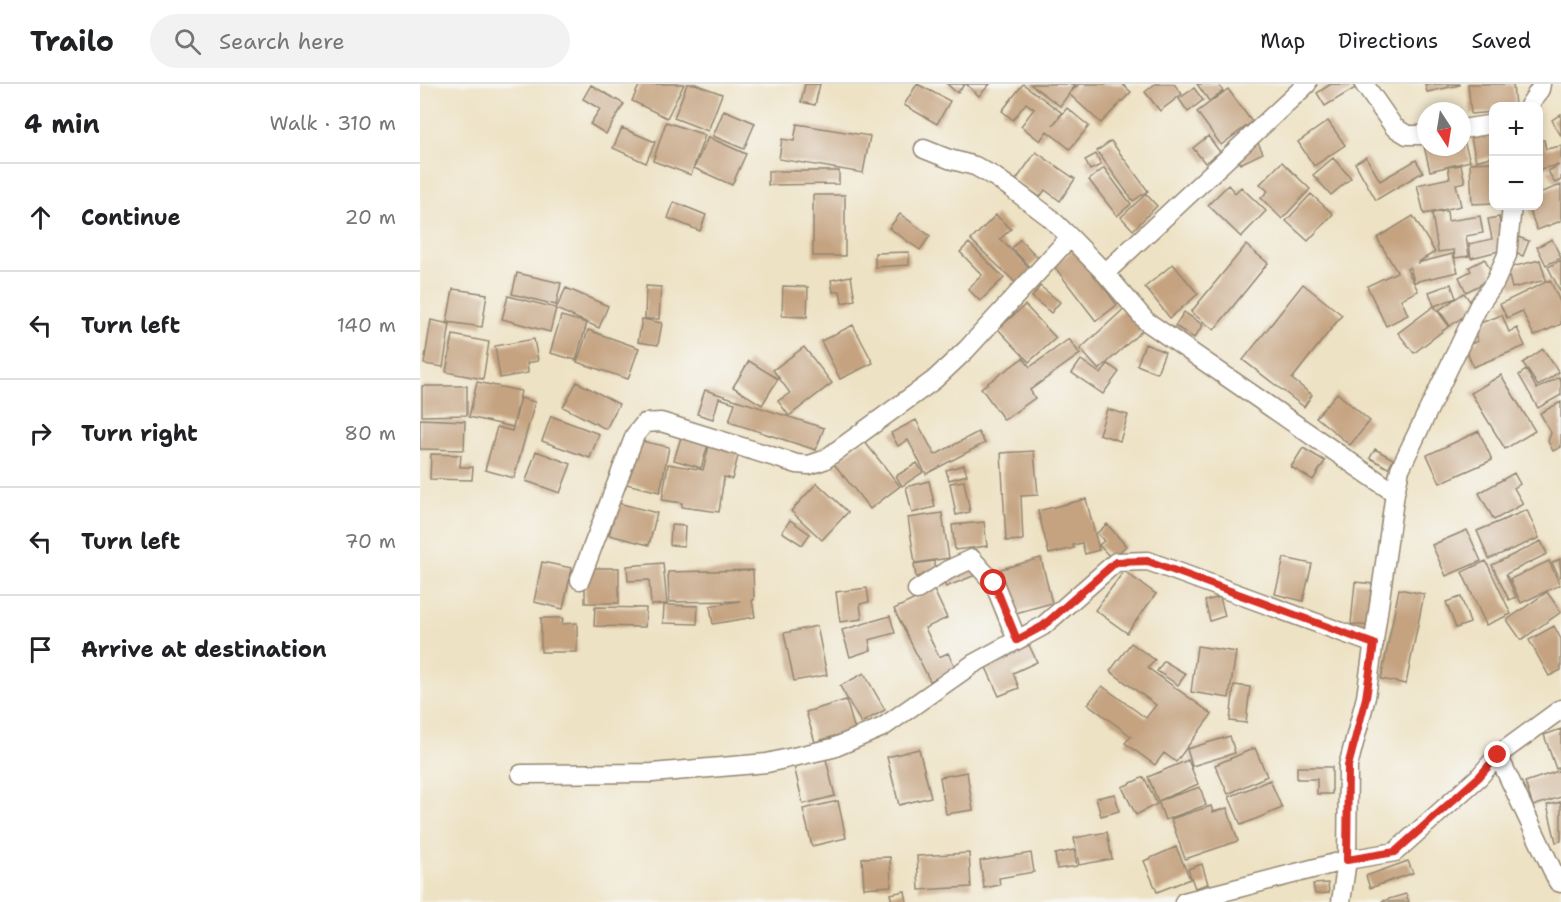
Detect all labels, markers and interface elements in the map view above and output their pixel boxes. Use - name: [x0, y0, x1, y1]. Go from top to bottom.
- search box: [150, 14, 570, 68]
- text: Trailo: [30, 22, 114, 60]
- icon: search: [171, 25, 204, 58]
- text: Search here: [219, 27, 345, 56]
- text: Map: [1260, 27, 1305, 55]
- text: Directions: [1338, 27, 1438, 55]
- text: Saved: [1471, 27, 1531, 55]
- north arrow: [1417, 102, 1471, 156]
- map controls: [1489, 102, 1543, 210]
- button: +: [1489, 102, 1543, 156]
- text: 4 min: [24, 106, 100, 141]
- text: Walk · 310 m: [270, 110, 396, 136]
- button: −: [1489, 156, 1543, 210]
- icon: ahead: [24, 201, 57, 234]
- text: Continue: [81, 203, 181, 232]
- text: 20 m: [345, 204, 396, 230]
- icon: left: [24, 309, 57, 342]
- text: Turn left: [81, 311, 180, 340]
- text: 140 m: [337, 312, 396, 338]
- icon: right: [24, 417, 57, 450]
- text: Turn right: [81, 419, 198, 448]
- text: 80 m: [344, 420, 396, 446]
- icon: left: [24, 525, 57, 558]
- text: Turn left: [81, 527, 180, 556]
- text: 70 m: [344, 528, 396, 554]
- route start: [980, 569, 1006, 595]
- icon: arrive: [24, 633, 57, 666]
- text: Arrive at destination: [81, 635, 327, 664]
- route end: [1484, 741, 1510, 767]

